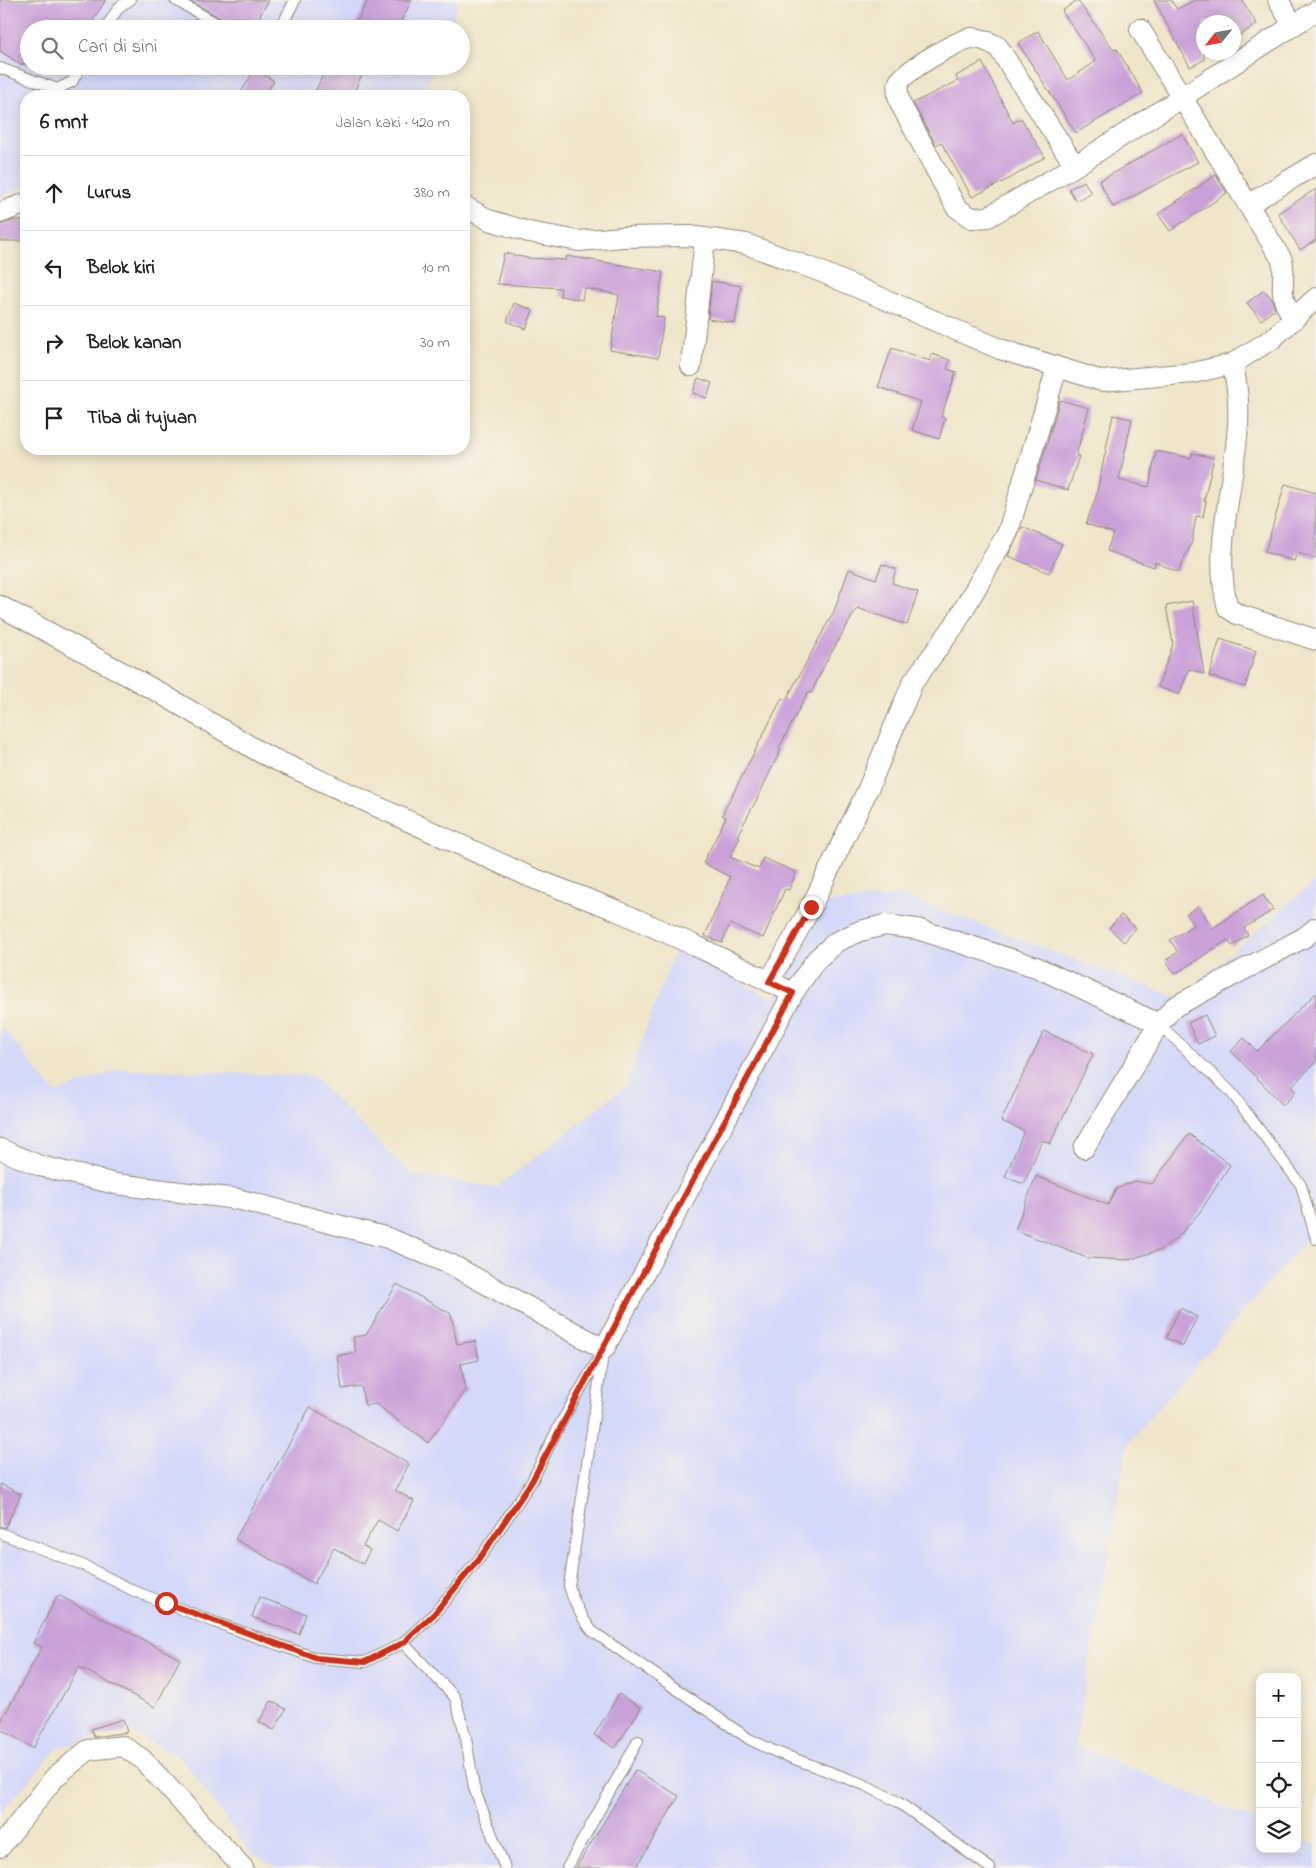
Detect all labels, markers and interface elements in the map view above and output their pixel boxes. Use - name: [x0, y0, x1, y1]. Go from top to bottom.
- north arrow: [1196, 15, 1241, 60]
- search box: [20, 20, 470, 75]
- icon: search: [38, 34, 66, 62]
- text: Cari di sini: [78, 34, 157, 61]
- text: 6 mnt: [40, 108, 88, 138]
- text: Jalan kaki · 420 m: [336, 111, 450, 135]
- icon: ahead: [40, 179, 68, 207]
- text: Lurus: [87, 180, 131, 207]
- text: 380 m: [414, 181, 450, 205]
- icon: left: [40, 254, 68, 282]
- text: Belok kiri: [87, 255, 155, 282]
- text: 10 m: [422, 256, 450, 280]
- icon: right: [40, 329, 68, 357]
- text: Belok kanan: [87, 330, 181, 357]
- text: 30 m: [420, 331, 450, 355]
- icon: arrive: [40, 404, 68, 432]
- text: Tiba di tujuan: [87, 405, 197, 432]
- route end: [800, 896, 823, 919]
- route start: [155, 1592, 178, 1615]
- map controls: [1256, 1673, 1301, 1853]
- button: +: [1256, 1673, 1301, 1718]
- button: −: [1256, 1718, 1301, 1763]
- button: locate: [1256, 1763, 1301, 1808]
- button: layers: [1256, 1808, 1301, 1853]

